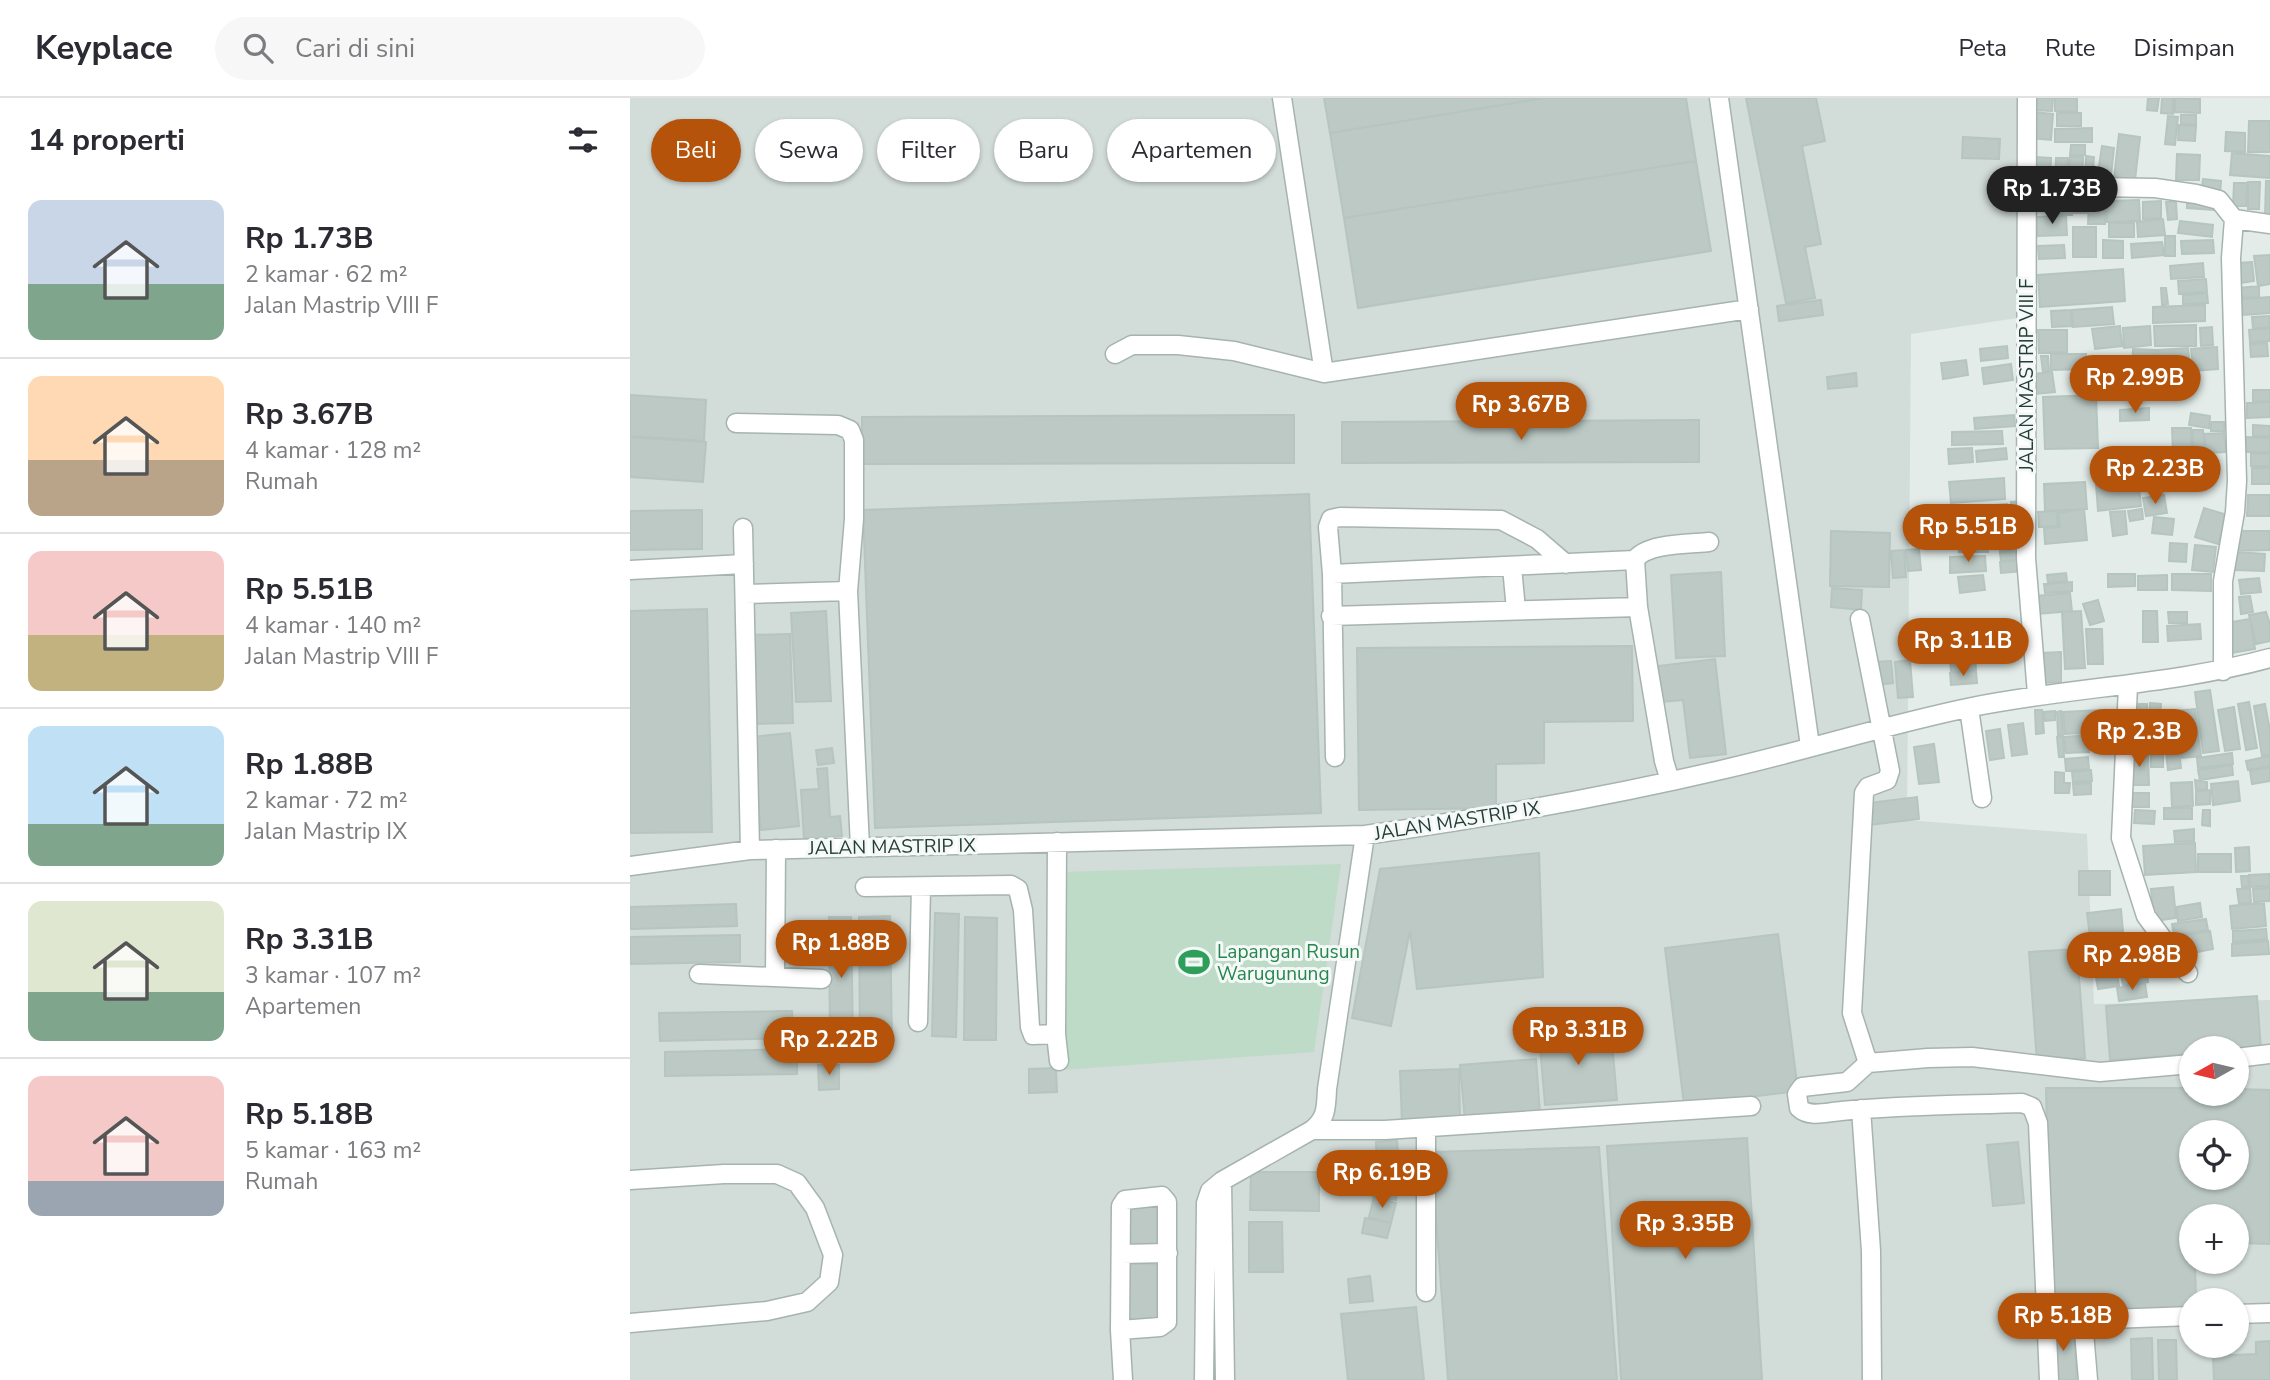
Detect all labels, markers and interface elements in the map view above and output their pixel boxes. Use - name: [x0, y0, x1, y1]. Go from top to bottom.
- search box: [215, 17, 705, 80]
- text: Keyplace: [35, 26, 173, 71]
- icon: search: [239, 29, 277, 67]
- text: Cari di sini: [295, 31, 415, 66]
- text: Peta: [1958, 32, 2007, 64]
- text: Rute: [2045, 32, 2096, 64]
- text: Disimpan: [2134, 32, 2235, 64]
- chip: Beli: [651, 119, 741, 182]
- chip: Sewa: [755, 119, 863, 182]
- chip: Filter: [877, 119, 980, 182]
- chip: Baru: [994, 119, 1093, 182]
- chip: Apartemen: [1107, 119, 1276, 182]
- text: 14 properti: [28, 120, 185, 161]
- icon: filters: [564, 121, 602, 159]
- pin: Rp 1.73B: [1980, 166, 2124, 226]
- text: Rp 1.73B: [2003, 173, 2101, 204]
- text: Rp 1.73B: [245, 218, 374, 259]
- icon: home: [84, 228, 168, 312]
- text: 2 kamar · 62 m²: [245, 259, 407, 290]
- street label: JALAN MASTRIP VIII F: [2014, 278, 2040, 473]
- text: Jalan Mastrip VIII F: [245, 290, 438, 321]
- pin: Rp 2.99B: [2063, 356, 2207, 415]
- text: Rp 2.99B: [2086, 362, 2184, 393]
- pin: Rp 3.67B: [1449, 382, 1593, 442]
- text: Rp 3.67B: [1472, 389, 1570, 420]
- text: Rp 3.67B: [245, 394, 374, 435]
- icon: home: [84, 404, 168, 488]
- text: 4 kamar · 128 m²: [245, 435, 421, 466]
- pin: Rp 2.23B: [2083, 446, 2227, 506]
- text: Rp 2.23B: [2106, 453, 2204, 484]
- text: Rumah: [245, 466, 318, 497]
- pin: Rp 5.51B: [1896, 504, 2040, 564]
- text: Rp 5.51B: [1919, 511, 2017, 542]
- text: Rp 5.51B: [245, 569, 374, 610]
- icon: home: [84, 579, 168, 663]
- text: 4 kamar · 140 m²: [245, 610, 421, 641]
- pin: Rp 3.11B: [1891, 618, 2035, 678]
- text: Rp 3.11B: [1914, 625, 2012, 656]
- text: Jalan Mastrip VIII F: [245, 641, 438, 672]
- pin: Rp 2.3B: [2074, 710, 2204, 769]
- text: Rp 2.3B: [2097, 716, 2181, 747]
- text: Rp 1.88B: [245, 744, 374, 785]
- icon: home: [84, 754, 168, 838]
- text: 2 kamar · 72 m²: [245, 785, 407, 816]
- street label: JALAN MASTRIP IX: [1372, 795, 1542, 847]
- text: Jalan Mastrip IX: [245, 816, 407, 847]
- street label: JALAN MASTRIP IX: [807, 833, 977, 861]
- text: Rp 3.31B: [245, 919, 374, 960]
- pin: Rp 1.88B: [769, 920, 913, 980]
- text: Rp 1.88B: [792, 927, 890, 958]
- icon: home: [84, 929, 168, 1013]
- pin: Rp 2.98B: [2060, 932, 2204, 992]
- place label: Lapangan Rusun Warugunung: [1217, 939, 1360, 987]
- text: Rp 2.98B: [2083, 939, 2181, 970]
- sports icon: Lapangan Rusun Warugunung: [1177, 945, 1211, 979]
- text: 3 kamar · 107 m²: [245, 960, 421, 991]
- text: Apartemen: [245, 991, 361, 1022]
- pin: Rp 3.31B: [1506, 1007, 1650, 1067]
- text: Rp 3.31B: [1529, 1014, 1627, 1045]
- pin: Rp 2.22B: [757, 1018, 901, 1077]
- text: Rp 2.22B: [780, 1024, 878, 1055]
- north arrow: [2179, 1036, 2249, 1106]
- map controls: [2179, 1036, 2249, 1358]
- text: Rp 5.18B: [245, 1094, 374, 1135]
- icon: home: [84, 1104, 168, 1188]
- button: locate: [2179, 1120, 2249, 1190]
- text: 5 kamar · 163 m²: [245, 1135, 421, 1166]
- pin: Rp 6.19B: [1310, 1150, 1454, 1210]
- text: Rp 6.19B: [1333, 1157, 1431, 1188]
- text: Rumah: [245, 1166, 318, 1197]
- pin: Rp 3.35B: [1613, 1202, 1757, 1261]
- button: +: [2179, 1204, 2249, 1274]
- text: Rp 3.35B: [1636, 1208, 1734, 1239]
- button: −: [2179, 1288, 2249, 1358]
- pin: Rp 5.18B: [1991, 1294, 2135, 1353]
- text: Rp 5.18B: [2014, 1300, 2112, 1331]

